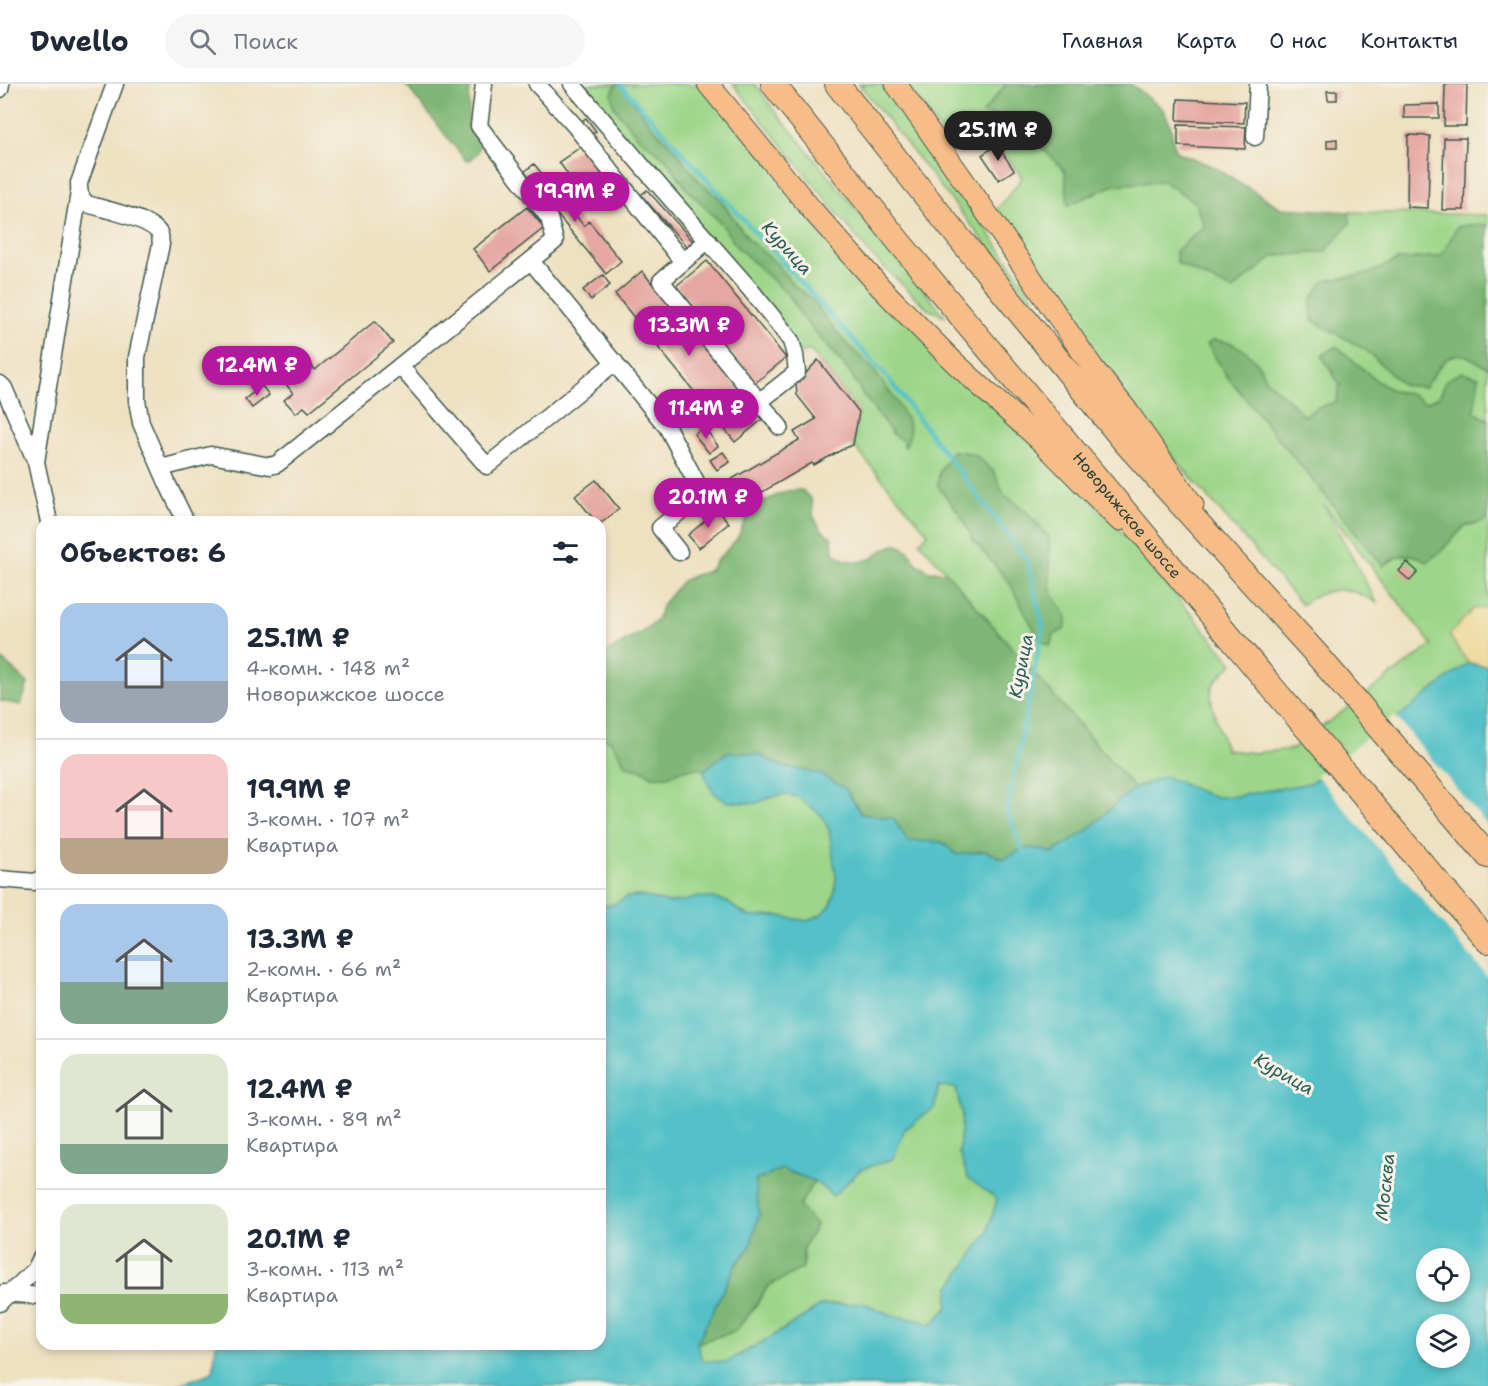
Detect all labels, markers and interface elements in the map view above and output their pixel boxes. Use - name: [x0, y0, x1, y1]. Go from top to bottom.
- search box: [165, 14, 585, 68]
- text: Dwello: [30, 22, 129, 60]
- icon: search: [186, 25, 219, 58]
- text: Поиск: [234, 27, 298, 56]
- text: Главная: [1062, 27, 1143, 55]
- text: Карта: [1176, 27, 1236, 55]
- text: О нас: [1269, 27, 1327, 55]
- text: Контакты: [1360, 27, 1458, 55]
- pin: 25.1M ₽: [943, 111, 1053, 162]
- text: 25.1M ₽: [958, 117, 1038, 143]
- pin: 19.9M ₽: [520, 172, 630, 223]
- text: 19.9M ₽: [534, 178, 616, 204]
- water label: Курица: [756, 216, 818, 280]
- pin: 13.3M ₽: [634, 306, 744, 357]
- text: 13.3M ₽: [648, 312, 730, 338]
- pin: 12.4M ₽: [202, 346, 312, 397]
- text: 12.4M ₽: [216, 352, 298, 378]
- pin: 11.4M ₽: [651, 389, 761, 440]
- text: 11.4M ₽: [668, 395, 744, 421]
- street label: Новорижское шоссе: [1068, 447, 1186, 583]
- pin: 20.1M ₽: [653, 478, 763, 529]
- text: 20.1M ₽: [668, 484, 748, 510]
- text: Объектов: 6: [60, 535, 226, 570]
- icon: filters: [549, 536, 582, 569]
- text: 25.1M ₽: [246, 620, 350, 655]
- icon: home: [108, 627, 180, 699]
- water label: Курица: [1003, 632, 1039, 700]
- text: 4-комн. · 148 m²: [246, 655, 410, 681]
- text: Новорижское шоссе: [246, 681, 445, 707]
- text: 19.9M ₽: [246, 771, 352, 806]
- icon: home: [108, 778, 180, 850]
- text: 3-комн. · 107 m²: [246, 806, 410, 832]
- text: Квартира: [246, 832, 338, 858]
- text: 13.3M ₽: [246, 921, 354, 956]
- icon: home: [108, 928, 180, 1000]
- text: 2-комн. · 66 m²: [246, 956, 401, 982]
- text: Квартира: [246, 982, 338, 1008]
- water label: Курица: [1250, 1047, 1318, 1101]
- text: 12.4M ₽: [246, 1071, 353, 1106]
- icon: home: [108, 1078, 180, 1150]
- text: 3-комн. · 89 m²: [246, 1106, 402, 1132]
- text: Квартира: [246, 1132, 338, 1158]
- water label: Москва: [1370, 1152, 1400, 1222]
- text: 20.1M ₽: [246, 1221, 351, 1256]
- icon: home: [108, 1228, 180, 1300]
- map controls: [1416, 1248, 1470, 1368]
- button: locate: [1416, 1248, 1470, 1302]
- text: 3-комн. · 113 m²: [246, 1256, 404, 1282]
- text: Квартира: [246, 1282, 338, 1308]
- button: layers: [1416, 1314, 1470, 1368]

